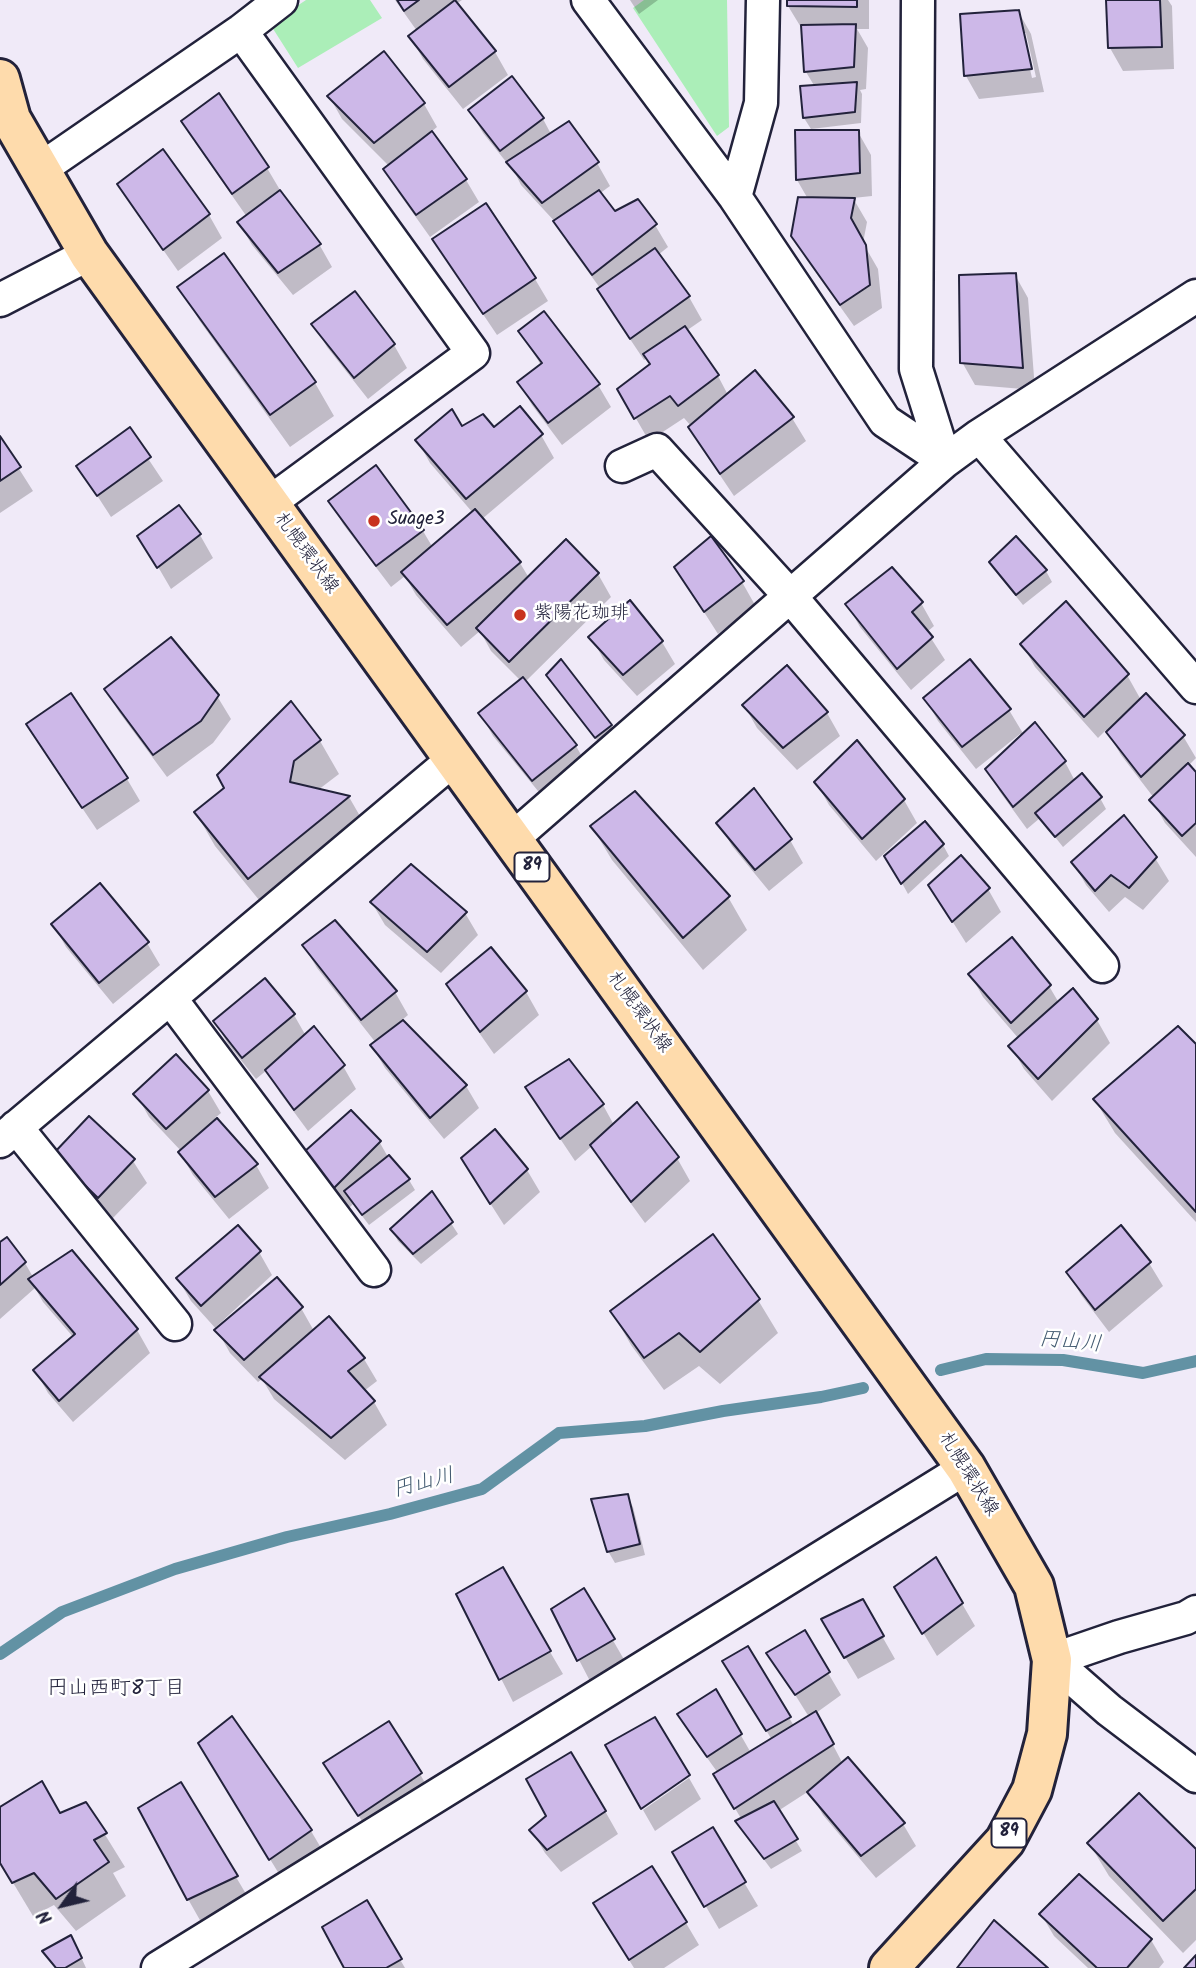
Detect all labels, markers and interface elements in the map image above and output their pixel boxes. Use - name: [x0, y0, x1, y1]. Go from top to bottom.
- street label: 札幌環状線: [268, 509, 342, 599]
- place label: Suage3: [388, 510, 445, 532]
- marker: Suage3: [366, 513, 382, 529]
- place label: 紫陽花珈琲: [534, 604, 629, 626]
- marker: 紫陽花珈琲: [512, 607, 528, 623]
- road number: 89: [514, 852, 550, 882]
- street label: 札幌環状線: [601, 968, 675, 1058]
- water label: 円山川: [1038, 1329, 1102, 1359]
- street label: 札幌環状線: [932, 1429, 1002, 1521]
- water label: 円山川: [390, 1465, 458, 1505]
- district label: 円山西町8丁目: [47, 1677, 185, 1703]
- road number: 89: [992, 1818, 1026, 1847]
- north arrow: [28, 1870, 98, 1940]
- text: N: [30, 1903, 61, 1930]

